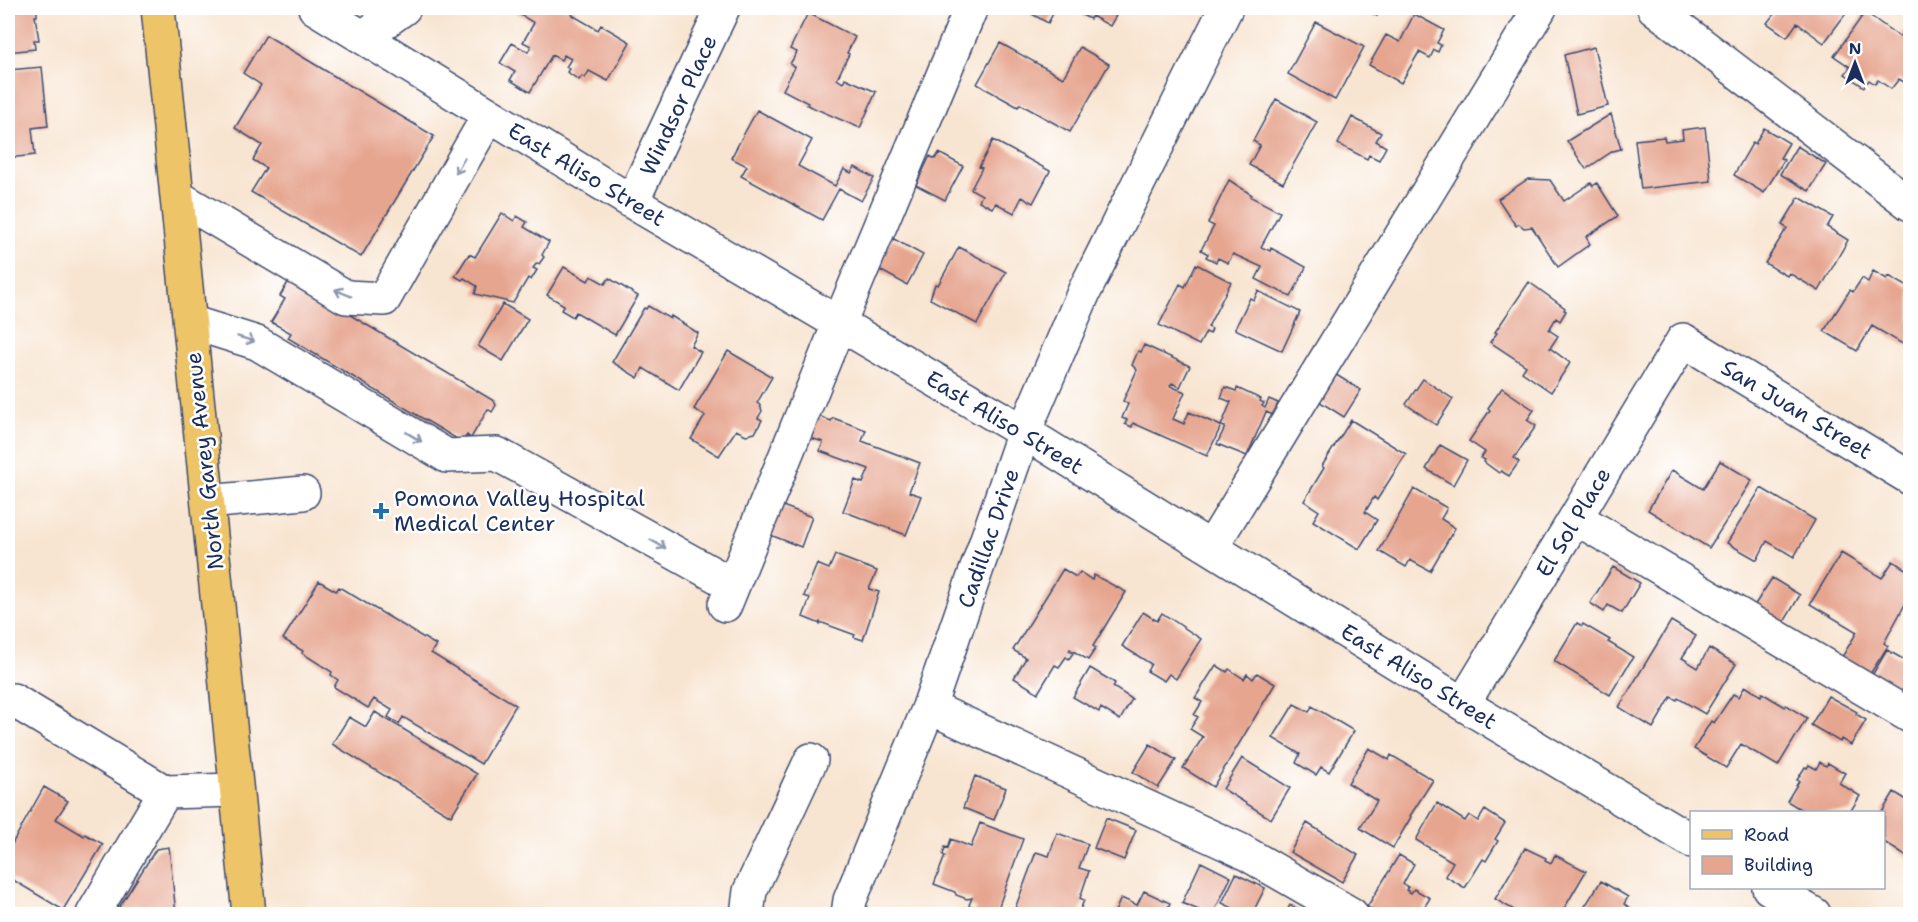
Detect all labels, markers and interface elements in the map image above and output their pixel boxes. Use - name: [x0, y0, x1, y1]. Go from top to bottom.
- street label: Windsor Place: [633, 30, 724, 180]
- north arrow: [1825, 33, 1885, 93]
- text: N: [1849, 38, 1861, 59]
- street label: East Aliso Street: [503, 116, 671, 233]
- one-way arrow: [454, 157, 466, 174]
- one-way arrow: [335, 287, 353, 298]
- one-way arrow: [236, 334, 255, 345]
- street label: North Garey Avenue: [179, 351, 230, 571]
- street label: San Juan Street: [1716, 353, 1878, 466]
- street label: East Aliso Street: [921, 364, 1089, 481]
- one-way arrow: [405, 431, 422, 443]
- street label: El Sol Place: [1529, 462, 1618, 582]
- street label: Cadillac Drive: [951, 464, 1026, 612]
- place label: Pomona Valley Hospital Medical Center: [394, 484, 645, 538]
- marker: Pomona Valley Hospital Medical Center: [372, 502, 390, 520]
- one-way arrow: [649, 538, 666, 550]
- street label: East Aliso Street: [1335, 617, 1502, 736]
- legend: [1690, 811, 1885, 889]
- text: Road: [1744, 823, 1789, 847]
- text: Building: [1744, 853, 1813, 877]

